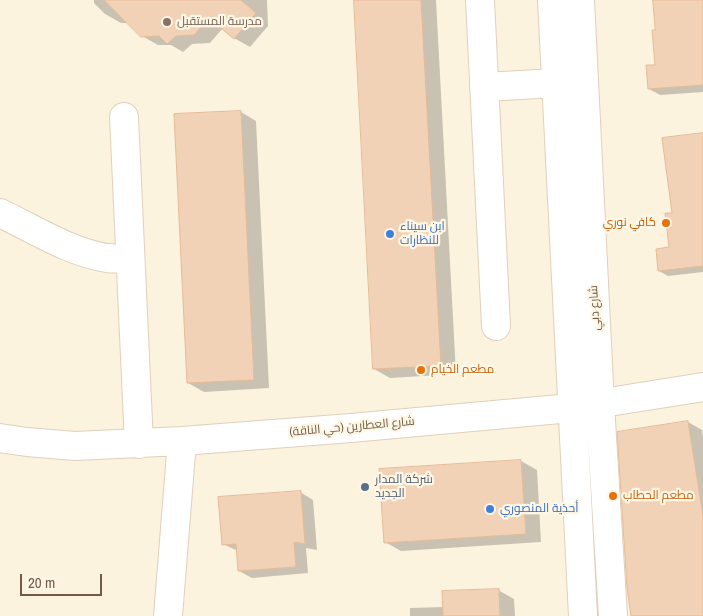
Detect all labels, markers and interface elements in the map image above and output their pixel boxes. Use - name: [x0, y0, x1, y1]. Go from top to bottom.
- place label: مدرسة المستقبل: [177, 15, 262, 29]
- marker: مدرسة المستقبل: [161, 16, 173, 28]
- place label: كافي نوري: [603, 216, 656, 230]
- marker: كافي نوري: [660, 217, 672, 229]
- place label: ابن سيناء للنظارات: [400, 220, 445, 248]
- marker: ابن سيناء للنظارات: [384, 228, 396, 240]
- street label: شارع دبي: [587, 285, 603, 331]
- place label: مطعم الخيام: [431, 363, 494, 377]
- marker: مطعم الخيام: [415, 364, 427, 376]
- street label: شارع العطارين (حي الناقة): [289, 414, 415, 440]
- place label: شركة المدار الجديد: [375, 473, 433, 501]
- marker: شركة المدار الجديد: [359, 481, 371, 493]
- place label: مطعم الحطاب: [623, 489, 694, 503]
- marker: مطعم الحطاب: [607, 490, 619, 502]
- place label: أحذية المنصوري: [500, 502, 578, 516]
- marker: أحذية المنصوري: [484, 503, 496, 515]
- scale bar: [22, 564, 105, 596]
- text: 20 m: [28, 572, 55, 593]

